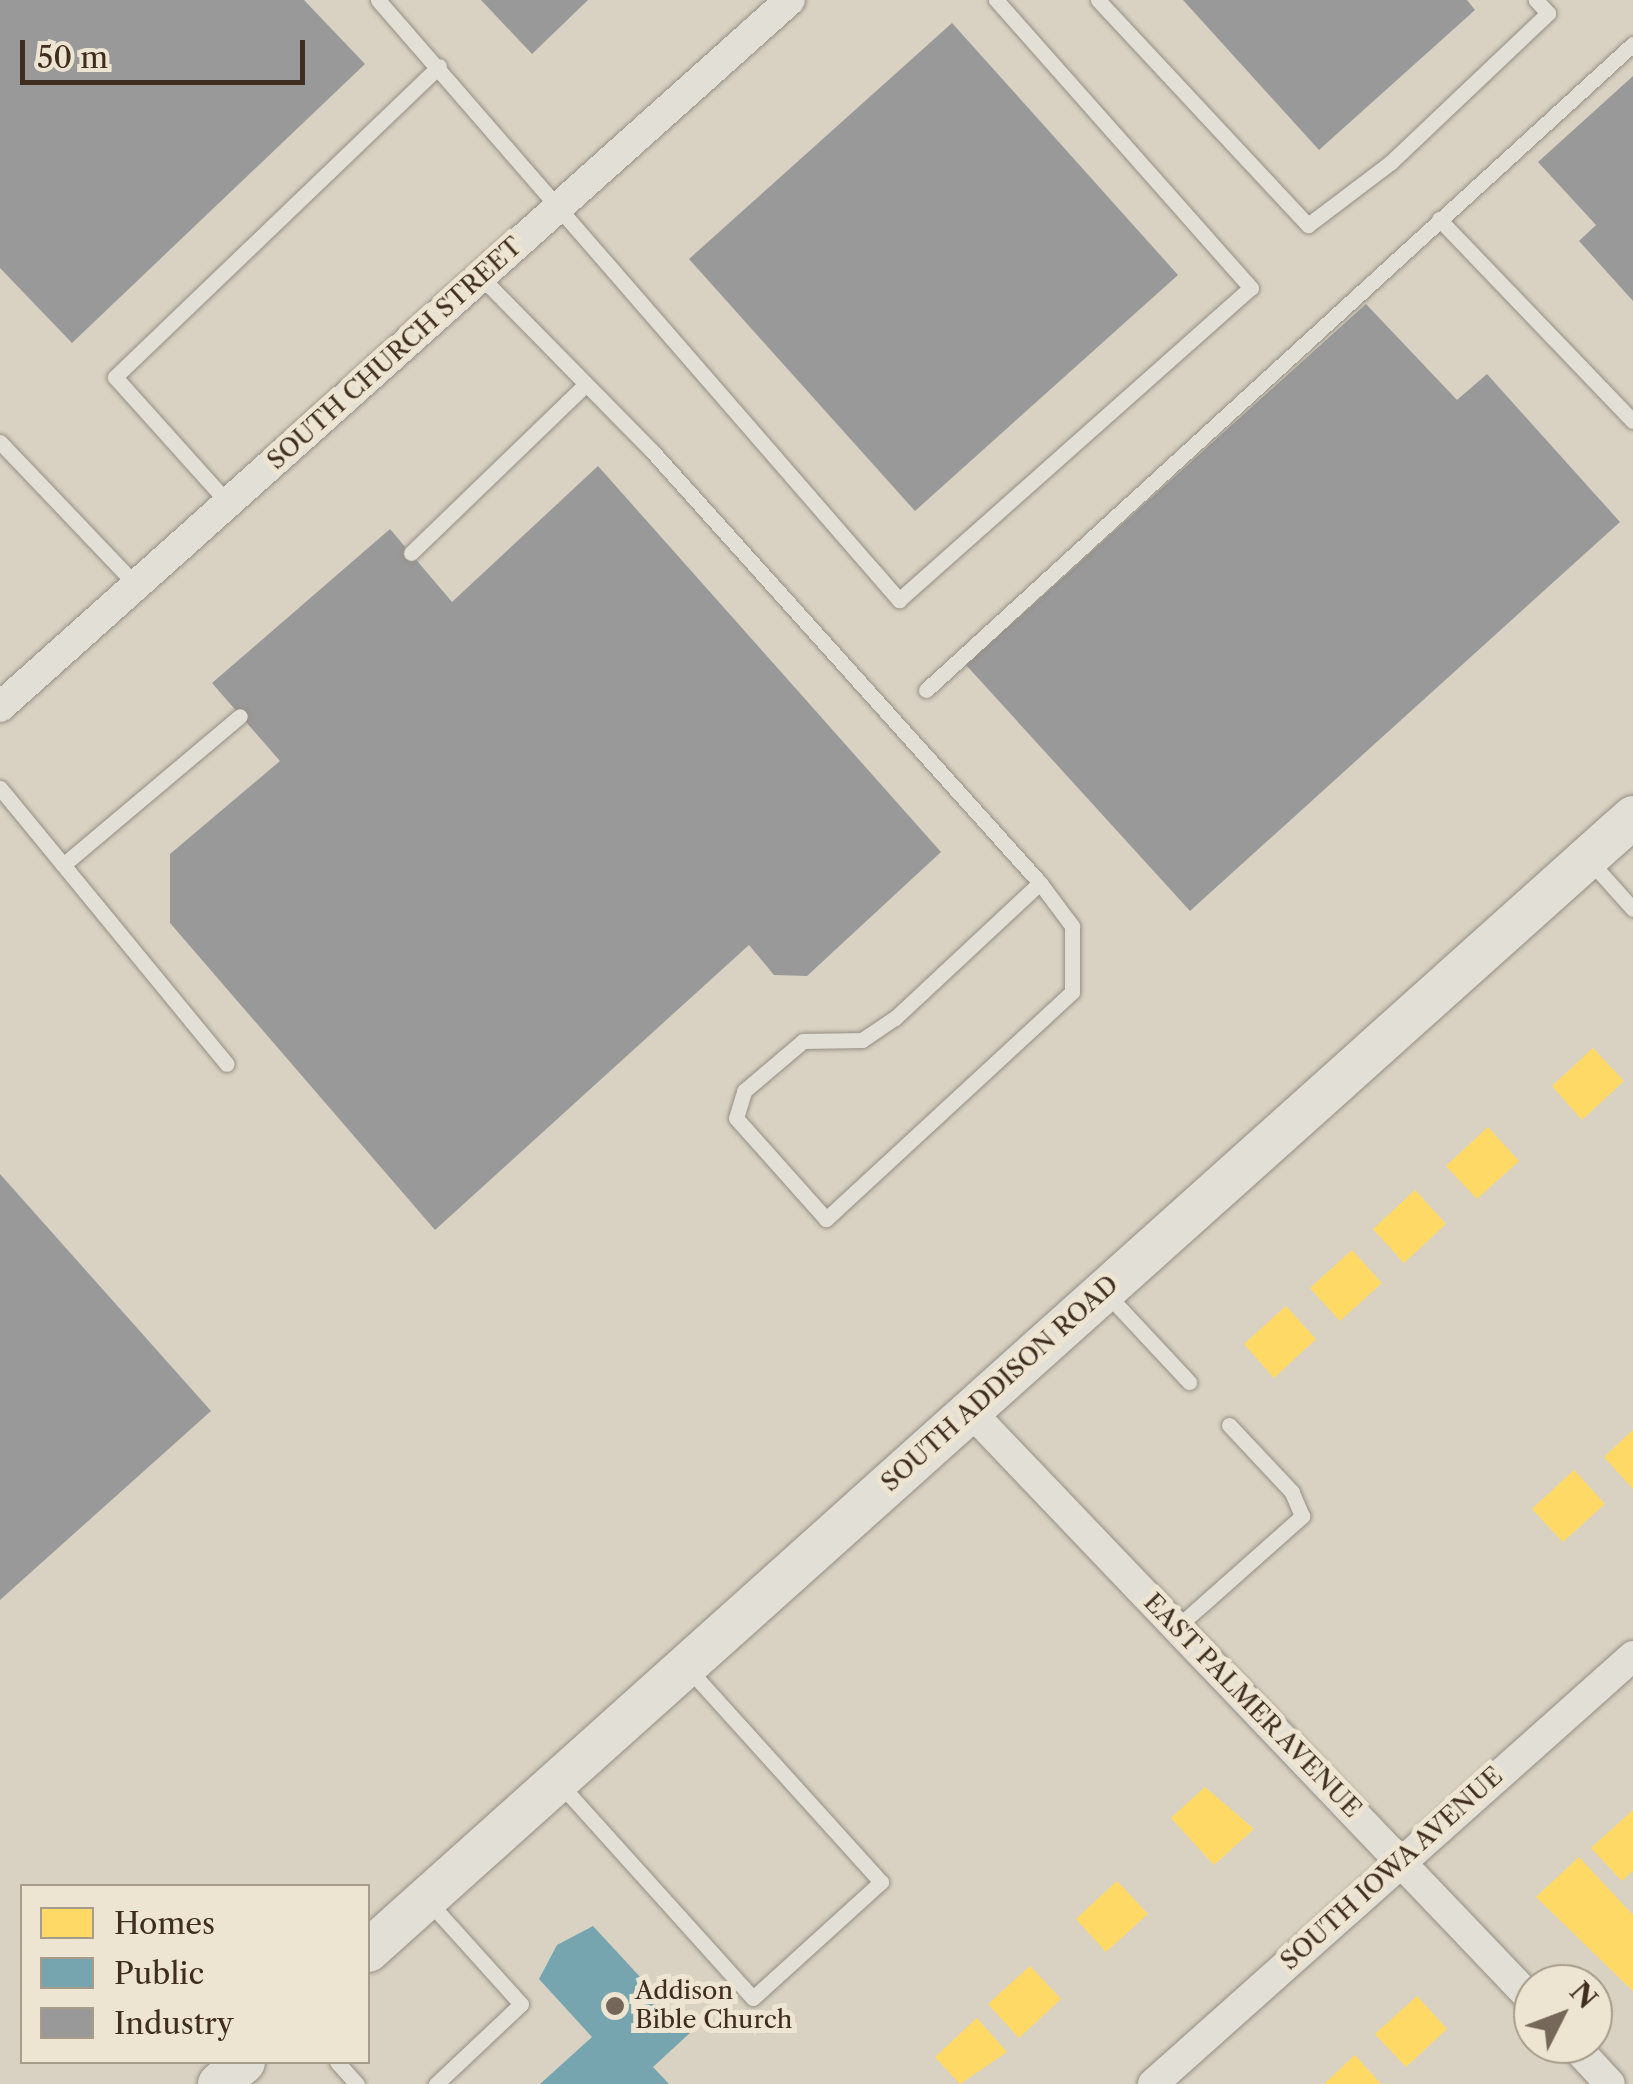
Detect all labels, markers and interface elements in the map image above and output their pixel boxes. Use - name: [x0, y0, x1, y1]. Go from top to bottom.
- scale bar: [25, 20, 310, 82]
- text: 50 m: [37, 39, 108, 76]
- street label: SOUTH CHURCH STREET: [262, 232, 528, 476]
- street label: SOUTH ADDISON ROAD: [875, 1269, 1125, 1499]
- street label: EAST PALMER AVENUE: [1136, 1587, 1368, 1825]
- street label: SOUTH IOWA AVENUE: [1274, 1761, 1510, 1977]
- legend: [20, 1884, 370, 2064]
- text: Homes: [114, 1905, 215, 1942]
- text: Public: [114, 1955, 204, 1992]
- north arrow: [1513, 1964, 1613, 2064]
- text: N: [1563, 1975, 1605, 2016]
- place label: Addison Bible Church: [635, 1977, 792, 2036]
- marker: Addison Bible Church: [604, 1995, 626, 2017]
- text: Industry: [114, 2005, 234, 2042]

